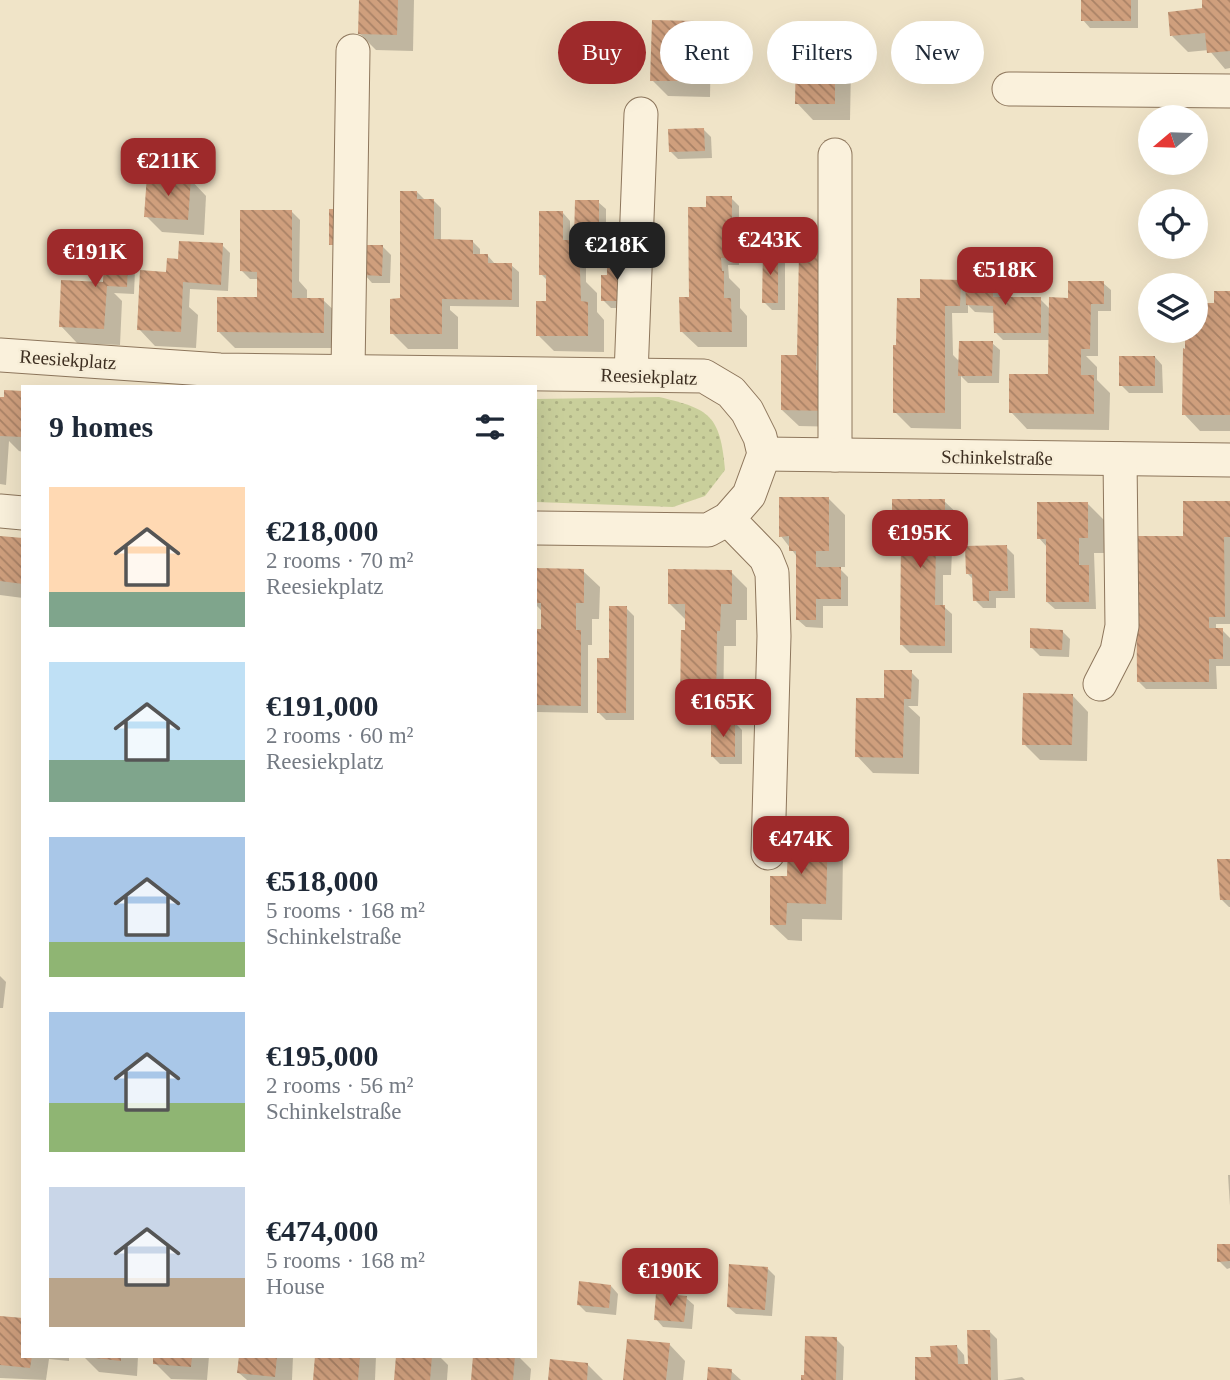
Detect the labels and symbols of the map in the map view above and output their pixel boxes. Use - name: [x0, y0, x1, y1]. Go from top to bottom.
- north arrow: [1138, 105, 1208, 175]
- pin: €211K: [119, 138, 217, 198]
- pin: €243K: [721, 218, 819, 277]
- pin: €218K: [568, 222, 666, 282]
- pin: €191K: [46, 230, 144, 289]
- pin: €518K: [956, 247, 1054, 307]
- street label: Reesiekplatz: [19, 346, 117, 373]
- street label: Reesiekplatz: [600, 364, 698, 389]
- street label: Schinkelstraße: [941, 446, 1053, 469]
- pin: €195K: [871, 510, 969, 570]
- pin: €165K: [674, 680, 772, 739]
- pin: €474K: [752, 816, 850, 876]
- pin: €190K: [621, 1248, 719, 1308]

